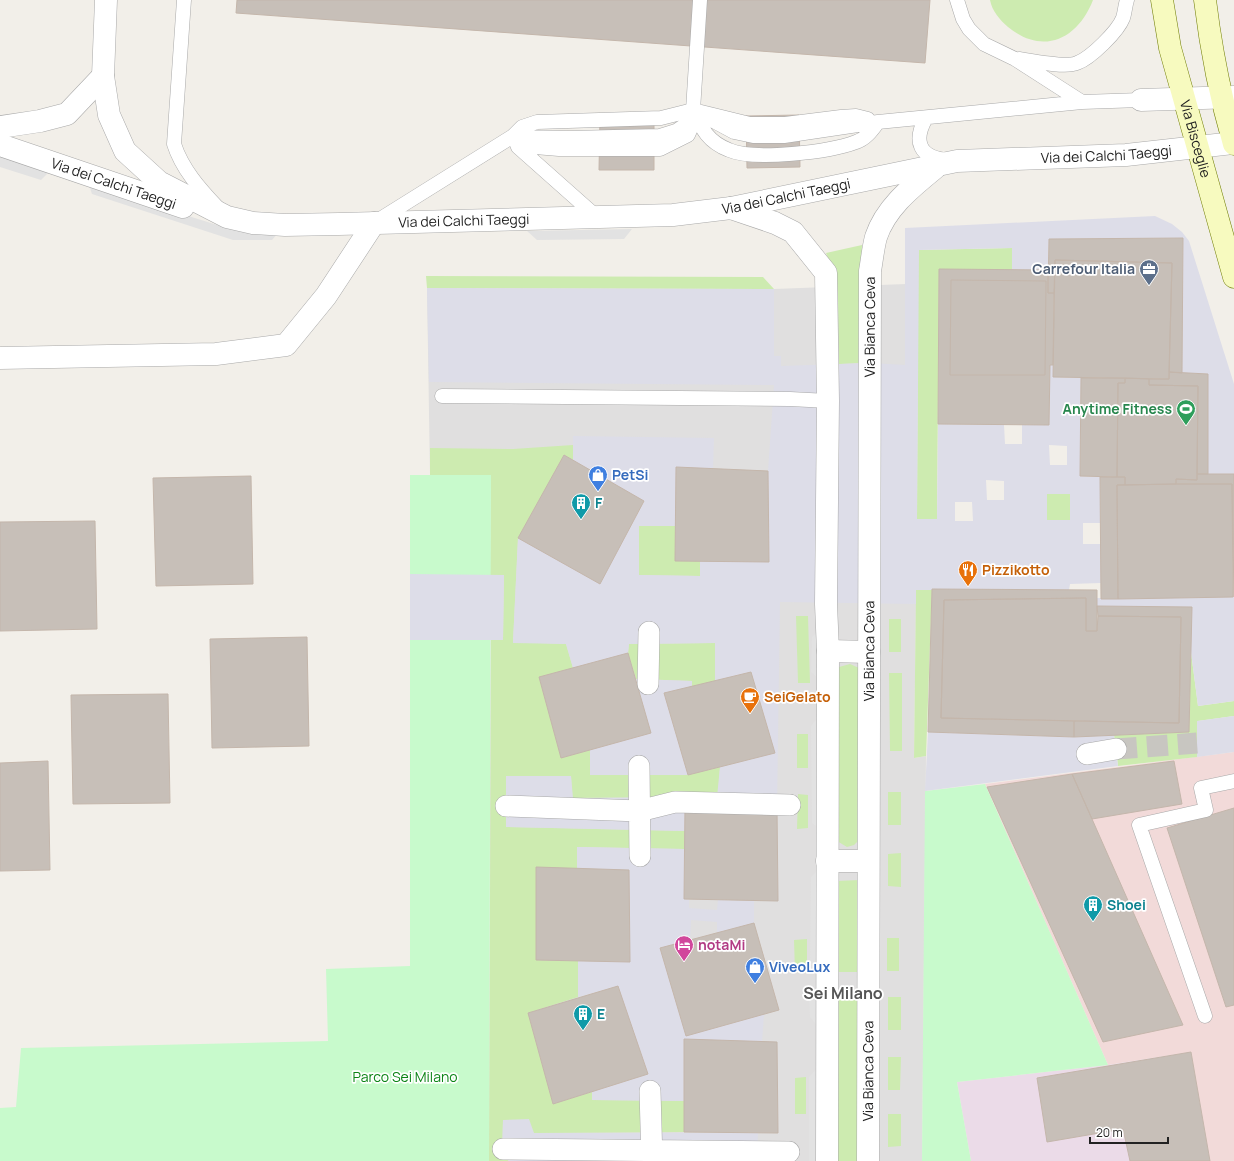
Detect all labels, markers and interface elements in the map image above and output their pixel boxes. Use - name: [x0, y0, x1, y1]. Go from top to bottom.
- street label: Via Bisceglie: [1176, 98, 1216, 180]
- street label: Via dei Calchi Taeggi: [1041, 140, 1173, 167]
- street label: Via dei Calchi Taeggi: [49, 153, 179, 213]
- street label: Via dei Calchi Taeggi: [721, 173, 852, 218]
- street label: Via dei Calchi Taeggi: [398, 209, 530, 231]
- office icon: Carrefour Italia: [1138, 258, 1160, 286]
- place label: Carrefour Italia: [1032, 259, 1135, 278]
- street label: Via Bianca Ceva: [860, 277, 879, 377]
- sports icon: Anytime Fitness: [1175, 398, 1197, 426]
- place label: Anytime Fitness: [1063, 399, 1172, 418]
- shop icon: PetSi: [587, 464, 609, 492]
- place label: PetSi: [612, 465, 648, 484]
- building icon: F: [570, 492, 592, 520]
- place label: F: [595, 493, 603, 512]
- restaurant icon: Pizzikotto: [957, 559, 979, 587]
- place label: Pizzikotto: [982, 560, 1050, 579]
- street label: Via Bianca Ceva: [859, 601, 878, 701]
- cafe icon: SeiGelato: [739, 686, 761, 714]
- place label: SeiGelato: [764, 687, 831, 706]
- building icon: Shoei: [1082, 894, 1104, 922]
- place label: Shoei: [1107, 895, 1146, 914]
- hotel icon: notaMi: [673, 934, 695, 962]
- place label: notaMi: [698, 935, 745, 954]
- shop icon: ViveoLux: [744, 956, 766, 984]
- place label: ViveoLux: [769, 957, 830, 976]
- district label: Sei Milano: [803, 982, 883, 1004]
- building icon: E: [572, 1003, 594, 1031]
- place label: E: [597, 1004, 605, 1023]
- street label: Via Bianca Ceva: [858, 1021, 877, 1121]
- park label: Parco Sei Milano: [353, 1067, 457, 1086]
- scale bar: [1090, 1119, 1168, 1145]
- text: 20 m: [1096, 1124, 1123, 1141]

